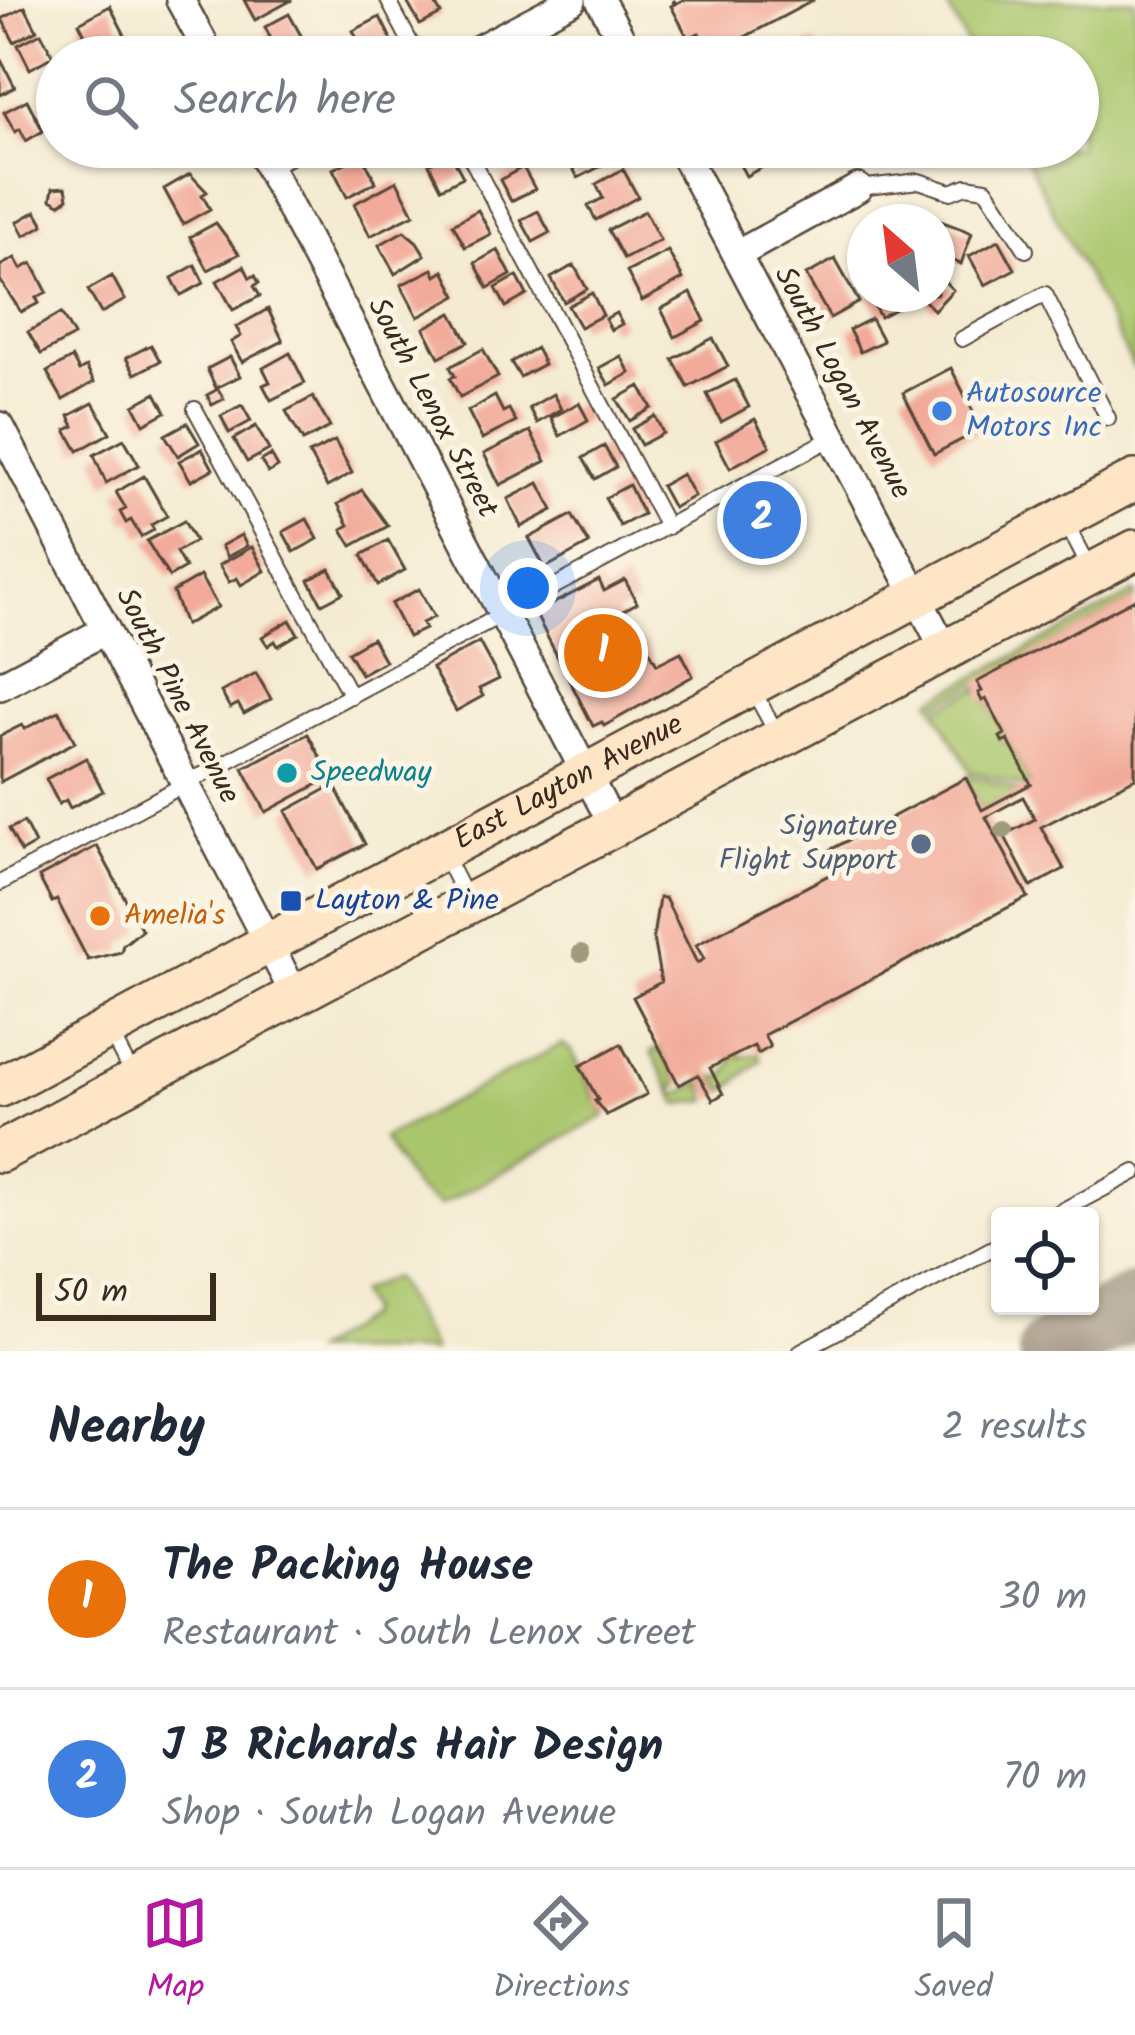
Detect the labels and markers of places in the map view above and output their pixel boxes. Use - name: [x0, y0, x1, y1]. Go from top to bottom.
- place label: Autosource Motors Inc: [966, 370, 1102, 452]
- marker: Autosource Motors Inc: [929, 398, 955, 424]
- pin: 2: [723, 475, 801, 565]
- pin: 1: [564, 608, 642, 698]
- place label: Speedway: [311, 749, 432, 797]
- marker: Speedway: [274, 760, 300, 786]
- place label: Signature Flight Support: [719, 803, 897, 885]
- marker: Signature Flight Support: [908, 831, 934, 857]
- place label: Layton & Pine: [315, 877, 499, 925]
- marker: Layton & Pine: [278, 888, 304, 914]
- place label: Amelia's: [124, 892, 226, 940]
- marker: Amelia's: [87, 903, 113, 929]

